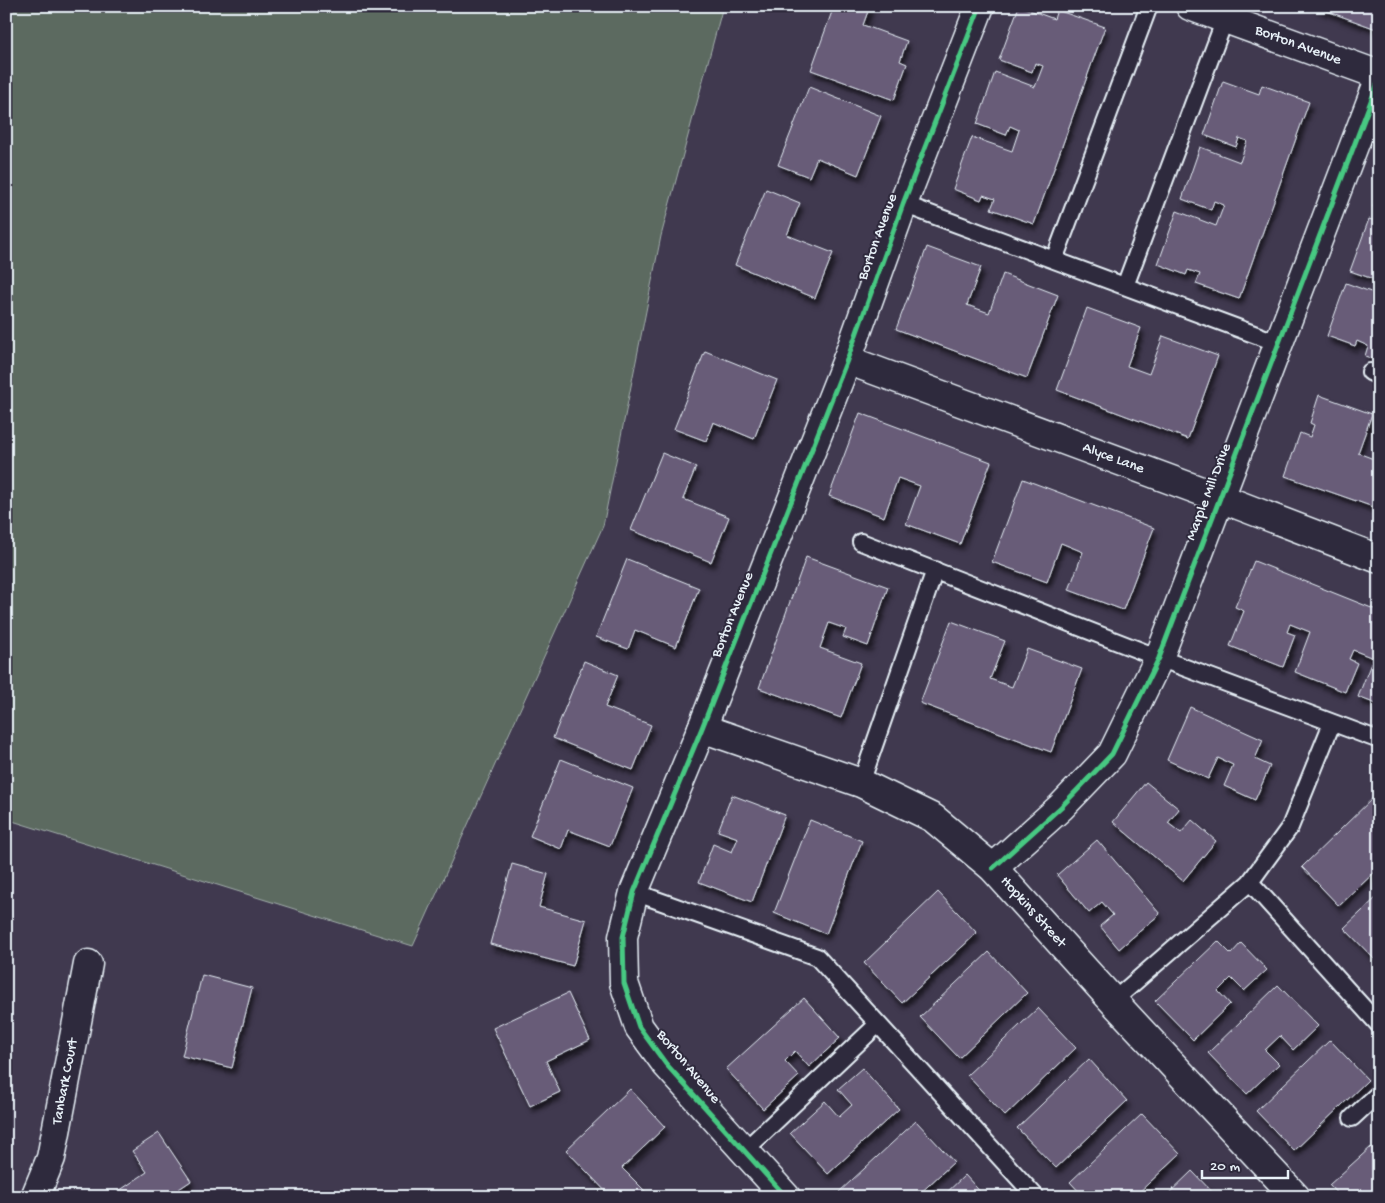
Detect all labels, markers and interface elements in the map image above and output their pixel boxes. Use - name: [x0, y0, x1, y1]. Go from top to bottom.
- street label: Borton Avenue: [1251, 21, 1344, 70]
- street label: Borton Avenue: [854, 191, 902, 284]
- street label: Alyce Lane: [1080, 439, 1147, 478]
- street label: Marple Mill Drive: [1182, 441, 1236, 543]
- street label: Borton Avenue: [707, 569, 758, 661]
- street label: Hopkins Street: [996, 873, 1071, 953]
- street label: Borton Avenue: [651, 1026, 724, 1108]
- street label: Tanbark Court: [48, 1035, 83, 1127]
- scale bar: [1202, 1148, 1289, 1180]
- text: 20 m: [1210, 1158, 1240, 1176]

